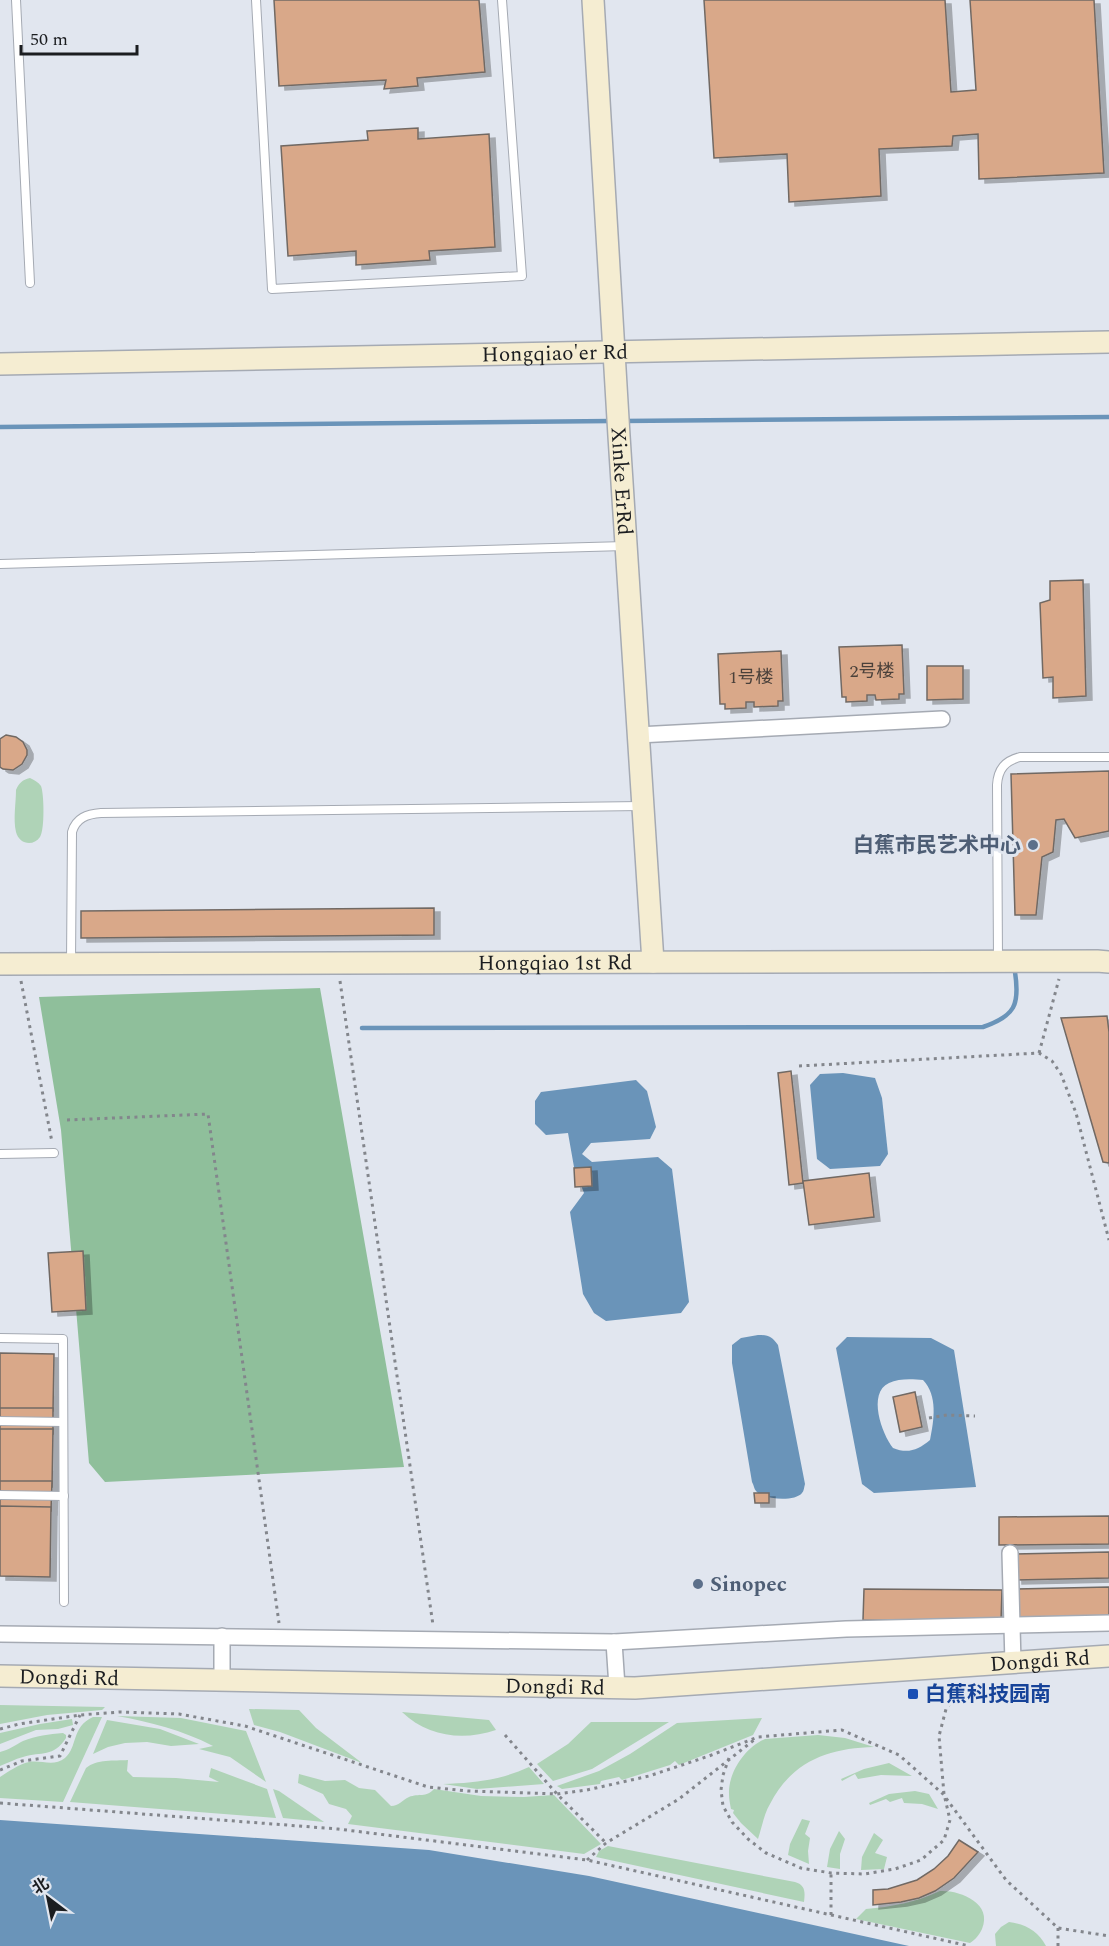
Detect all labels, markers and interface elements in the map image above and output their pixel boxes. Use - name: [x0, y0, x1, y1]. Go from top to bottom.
- scale bar: [21, 18, 136, 56]
- text: 50 m: [30, 26, 68, 53]
- street label: Hongqiao'er Rd: [481, 337, 628, 371]
- street label: Xinke ErRd: [601, 426, 640, 537]
- house number: 2号楼: [850, 658, 895, 685]
- house number: 1号楼: [729, 664, 774, 691]
- place label: 白蕉市民艺术中心: [853, 830, 1021, 862]
- marker: 白蕉市民艺术中心: [1026, 838, 1040, 852]
- street label: Hongqiao 1st Rd: [478, 947, 632, 980]
- place label: Sinopec: [710, 1569, 787, 1601]
- marker: Sinopec: [691, 1577, 705, 1591]
- street label: Dongdi Rd: [989, 1642, 1091, 1681]
- street label: Dongdi Rd: [19, 1661, 119, 1695]
- street label: Dongdi Rd: [504, 1671, 605, 1704]
- place label: 白蕉科技园南: [925, 1679, 1051, 1711]
- marker: 白蕉科技园南: [906, 1687, 920, 1701]
- north arrow: [18, 1868, 78, 1928]
- text: 北: [27, 1872, 54, 1901]

